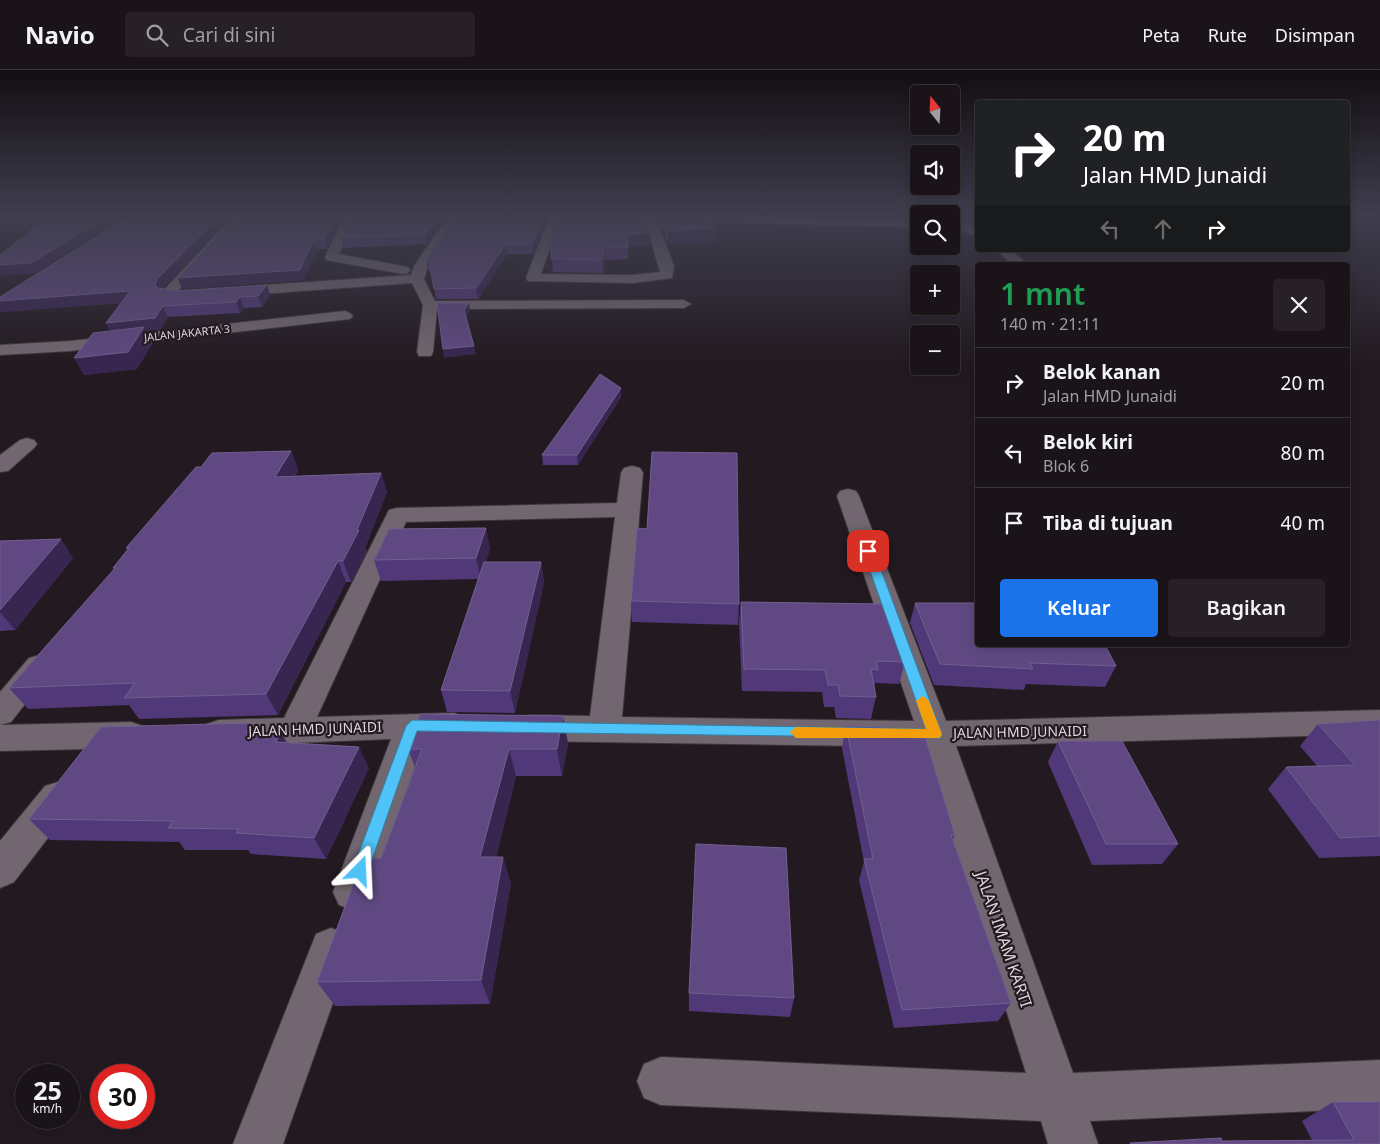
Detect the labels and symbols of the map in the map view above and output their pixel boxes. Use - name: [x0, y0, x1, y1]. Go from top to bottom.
- north arrow: [910, 85, 960, 135]
- street label: JALAN JAKARTA 3: [142, 321, 231, 345]
- pin: [847, 530, 889, 572]
- street label: JALAN HMD JUNAIDI: [246, 717, 382, 740]
- street label: JALAN HMD JUNAIDI: [951, 721, 1087, 742]
- position arrow: [333, 844, 385, 896]
- street label: JALAN IMAM KARTI: [970, 866, 1038, 1010]
- speed limit sign: 30: [90, 1064, 155, 1129]

